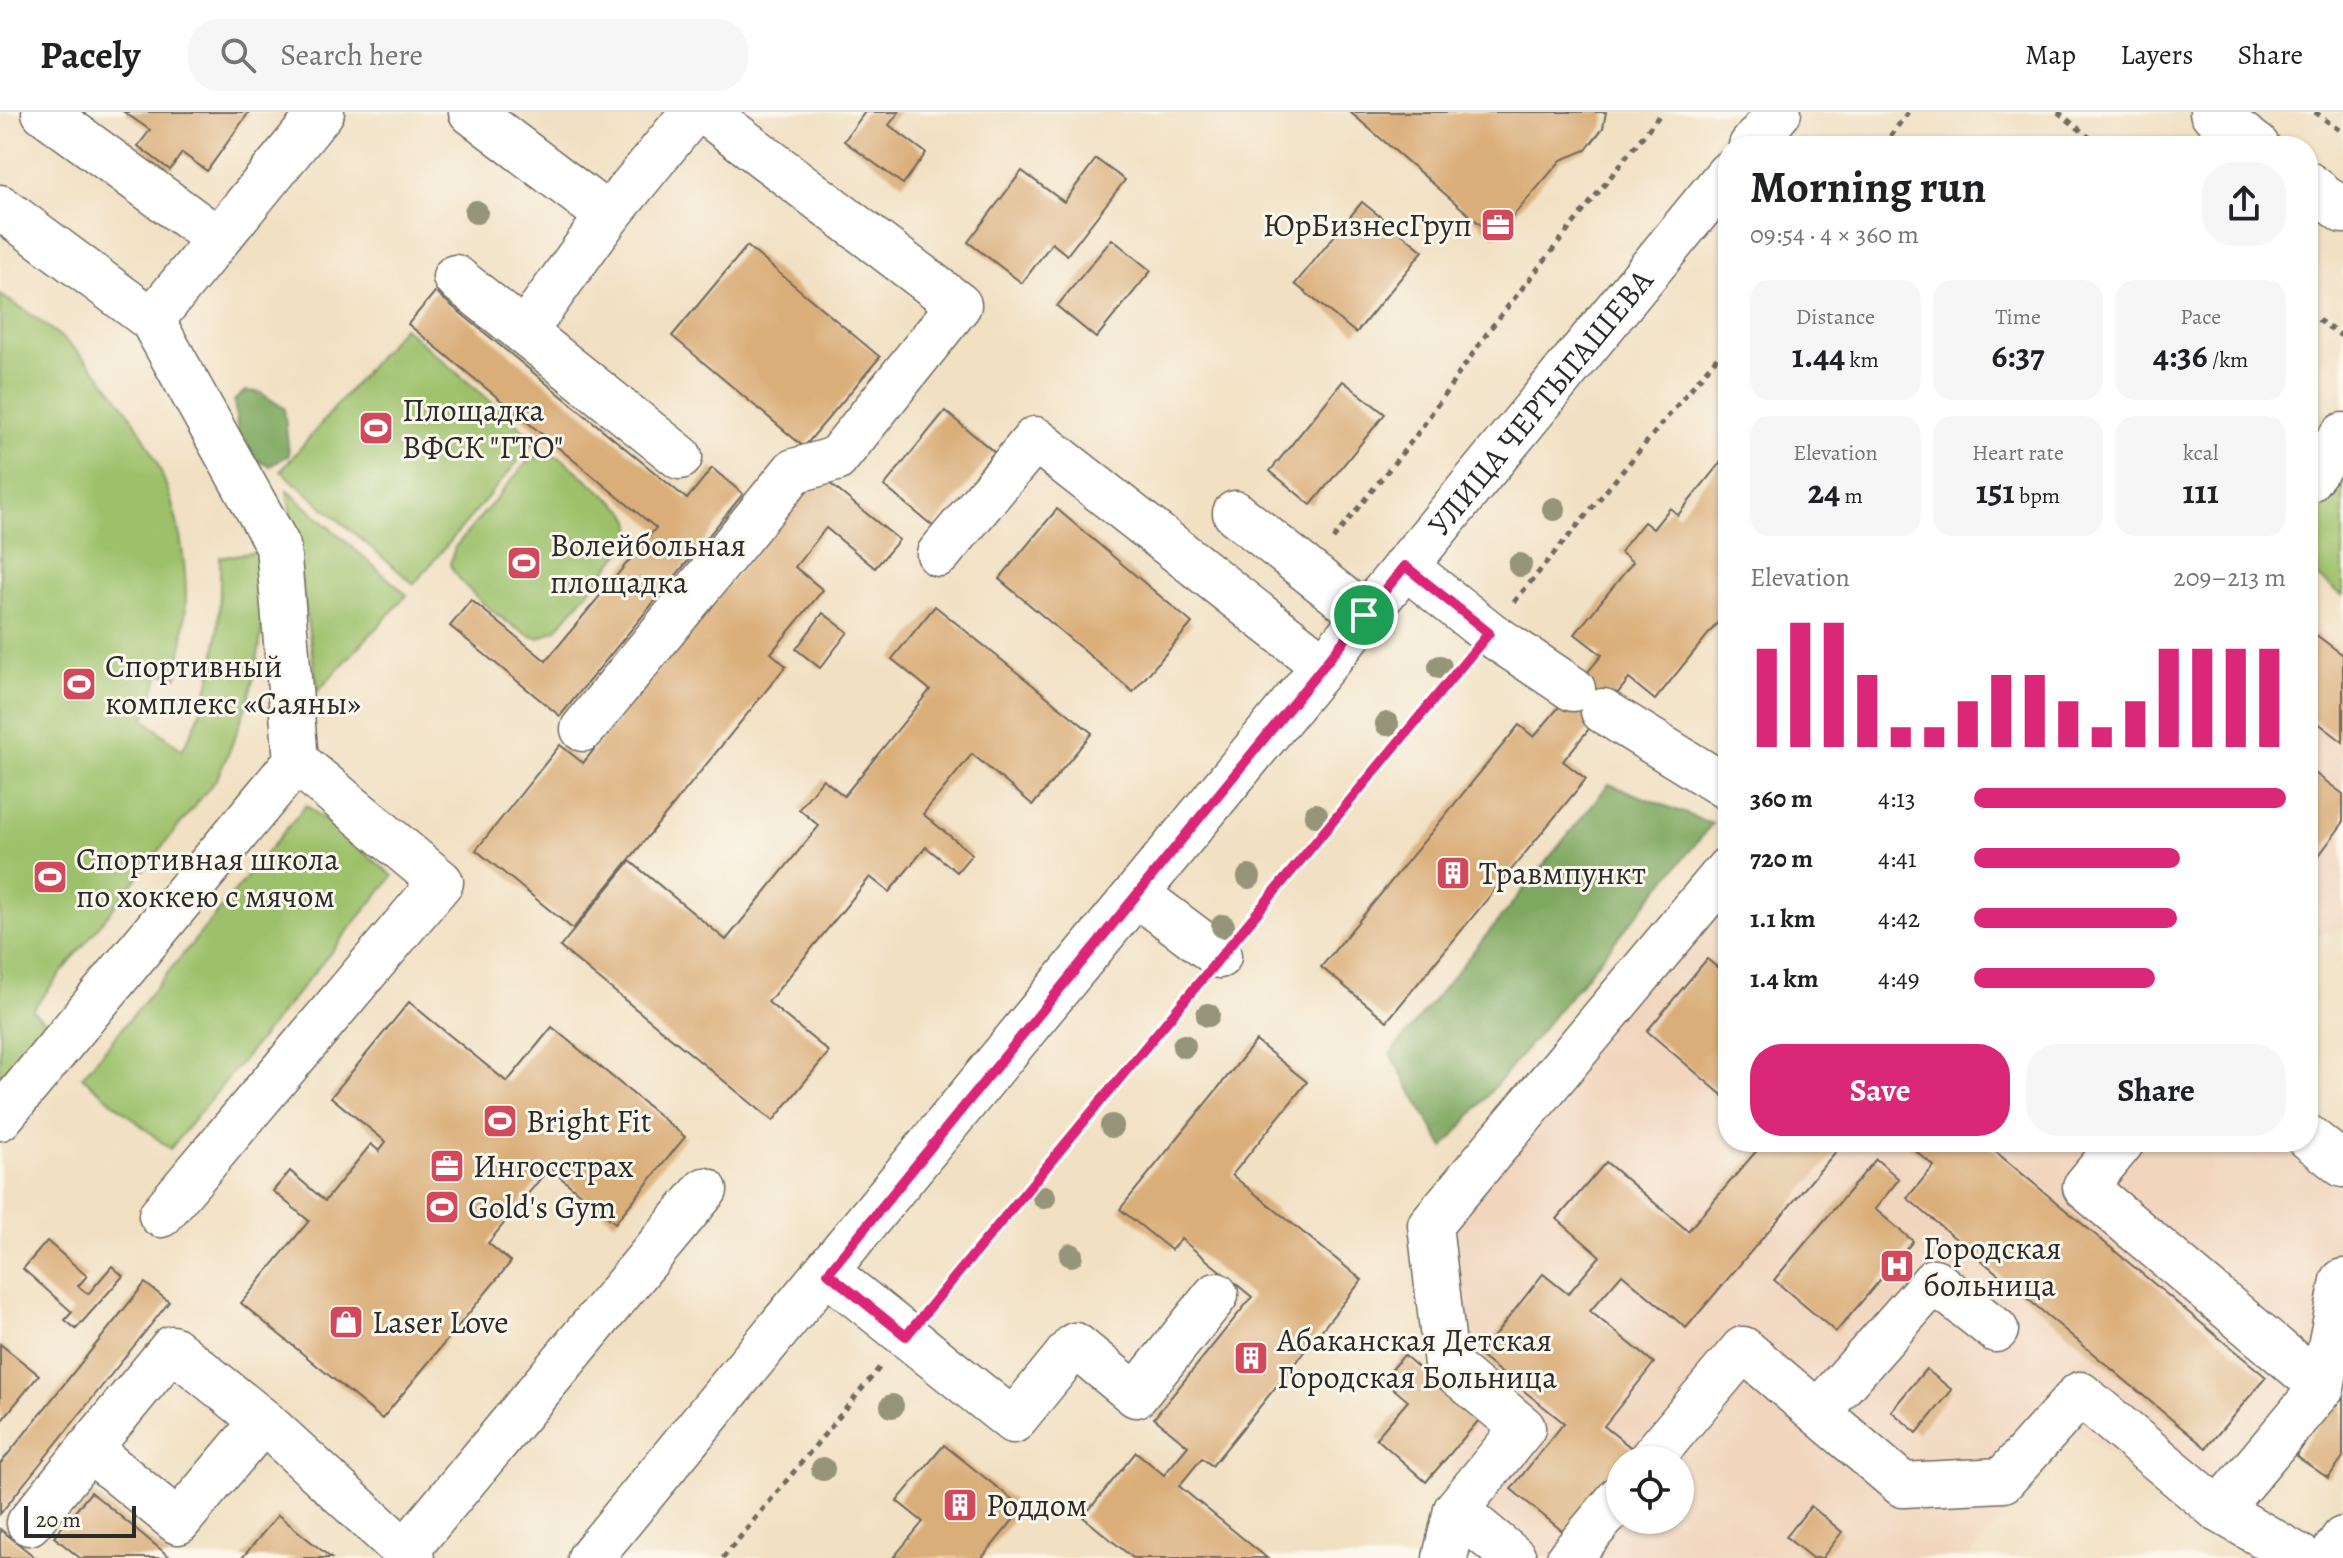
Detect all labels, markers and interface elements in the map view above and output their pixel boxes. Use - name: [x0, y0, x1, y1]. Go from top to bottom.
- search box: [188, 19, 748, 91]
- text: Pacely: [40, 29, 140, 81]
- icon: search: [216, 33, 260, 77]
- text: Search here: [280, 35, 423, 75]
- text: Map: [2025, 36, 2076, 74]
- text: Layers: [2120, 36, 2193, 74]
- text: Share: [2237, 36, 2303, 74]
- text: Morning run: [1750, 157, 1986, 217]
- button: share: [2202, 162, 2286, 246]
- place label: ЮрБизнесГруп: [1263, 203, 1472, 247]
- office icon: ЮрБизнесГруп: [1479, 206, 1517, 244]
- text: 09:54 · 4 × 360 m: [1750, 217, 1919, 252]
- street label: УЛИЦА ЧЕРТЫГАШЕВА: [1417, 258, 1664, 545]
- text: Distance: [1796, 302, 1875, 332]
- text: Time: [1995, 302, 2041, 332]
- text: Pace: [2180, 302, 2221, 332]
- text: 1.44: [1792, 332, 1845, 379]
- text: 6:37: [1991, 332, 2045, 379]
- text: 4:36: [2153, 332, 2208, 379]
- text: km: [1845, 345, 1879, 375]
- text: /km: [2208, 345, 2248, 375]
- place label: Площадка ВФСК "ГТО": [402, 388, 563, 469]
- sports icon: Площадка ВФСК "ГТО": [357, 409, 395, 447]
- text: Elevation: [1793, 438, 1878, 468]
- text: Heart rate: [1972, 438, 2064, 468]
- text: kcal: [2183, 438, 2218, 468]
- text: 24: [1808, 468, 1840, 515]
- text: 151: [1976, 468, 2015, 515]
- text: 111: [2182, 468, 2219, 515]
- text: m: [1840, 481, 1863, 511]
- text: bpm: [2015, 481, 2060, 511]
- place label: Волейбольная площадка: [550, 523, 746, 604]
- sports icon: Волейбольная площадка: [505, 544, 543, 582]
- text: Elevation: [1750, 560, 1850, 595]
- text: 209–213 m: [2173, 560, 2286, 595]
- pin: [1330, 581, 1398, 649]
- icon: arrive: [1342, 593, 1386, 637]
- place label: Спортивный комплекс «Саяны»: [105, 644, 361, 725]
- sports icon: Спортивный комплекс «Саяны»: [60, 665, 98, 703]
- text: 360 m: [1750, 781, 1813, 816]
- text: 4:13: [1878, 781, 1916, 816]
- place label: Спортивная школа по хоккею с мячом: [76, 837, 339, 918]
- text: 720 m: [1750, 841, 1813, 876]
- text: 4:41: [1878, 841, 1917, 876]
- place label: Травмпункт: [1479, 851, 1646, 895]
- building icon: Травмпункт: [1434, 854, 1472, 892]
- sports icon: Спортивная школа по хоккею с мячом: [31, 858, 69, 896]
- text: 1.1 km: [1750, 901, 1816, 936]
- text: 4:42: [1878, 901, 1920, 936]
- text: 1.4 km: [1750, 961, 1818, 996]
- text: 4:49: [1878, 961, 1920, 996]
- button: Save: [1750, 1044, 2010, 1136]
- button: Share: [2026, 1044, 2286, 1136]
- place label: Bright Fit: [526, 1099, 651, 1143]
- sports icon: Bright Fit: [481, 1102, 519, 1140]
- place label: Ингосстрах: [473, 1144, 634, 1188]
- office icon: Ингосстрах: [428, 1147, 466, 1185]
- place label: Gold's Gym: [468, 1185, 616, 1229]
- sports icon: Gold's Gym: [423, 1188, 461, 1226]
- place label: Городская больница: [1923, 1226, 2062, 1307]
- hospital icon: Городская больница: [1878, 1247, 1916, 1285]
- place label: Laser Love: [372, 1300, 509, 1344]
- shop icon: Laser Love: [327, 1303, 365, 1341]
- place label: Абаканская Детская Городская Больница: [1276, 1318, 1557, 1399]
- building icon: Абаканская Детская Городская Больница: [1232, 1339, 1270, 1377]
- map controls: [1606, 1446, 1694, 1534]
- button: locate: [1606, 1446, 1694, 1534]
- place label: Роддом: [986, 1483, 1087, 1527]
- building icon: Роддом: [941, 1486, 979, 1524]
- scale bar: [24, 1502, 136, 1538]
- text: 20 m: [36, 1505, 81, 1535]

